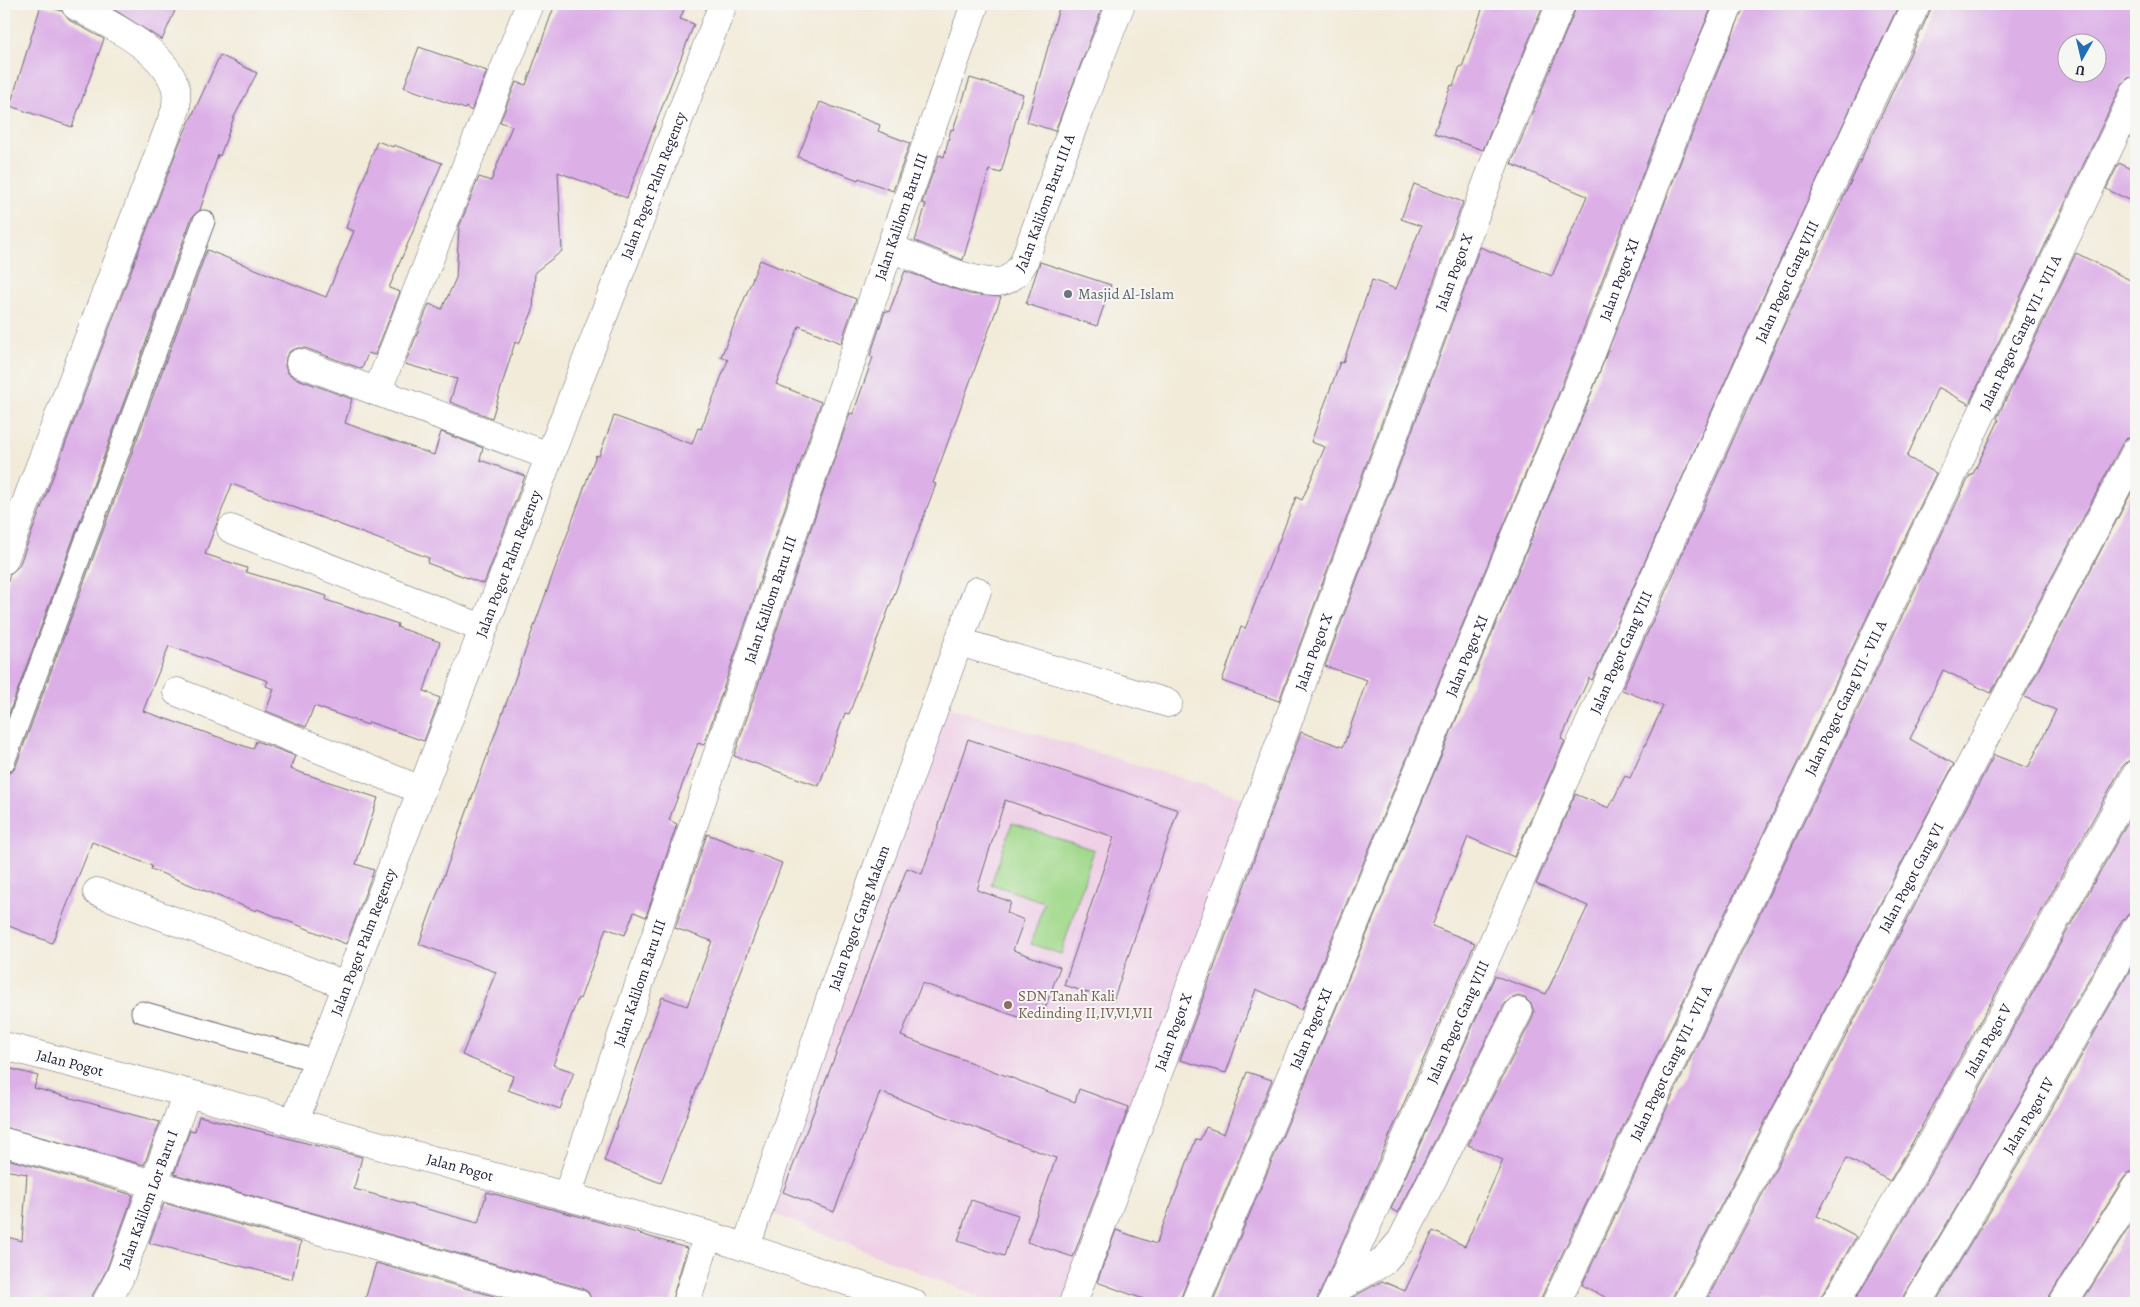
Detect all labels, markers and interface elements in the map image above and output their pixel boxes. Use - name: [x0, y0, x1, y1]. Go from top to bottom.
- north arrow: [2058, 32, 2108, 82]
- text: U: [2074, 60, 2086, 80]
- street label: Jalan Pogot Palm Regency: [616, 109, 691, 262]
- street label: Jalan Kalilom Baru III A: [1011, 131, 1080, 276]
- street label: Jalan Kalilom Baru III: [870, 150, 932, 283]
- street label: Jalan Pogot Gang VIII: [1750, 217, 1824, 346]
- street label: Jalan Pogot X: [1431, 230, 1477, 314]
- street label: Jalan Pogot XI: [1595, 235, 1644, 324]
- street label: Jalan Pogot Gang VII - VII A: [1975, 251, 2066, 413]
- place label: Masjid Al-Islam: [1078, 284, 1175, 304]
- marker: Masjid Al-Islam: [1062, 288, 1074, 300]
- street label: Jalan Pogot Palm Regency: [471, 487, 546, 640]
- street label: Jalan Kalilom Baru III: [739, 533, 801, 666]
- street label: Jalan Pogot Gang VIII: [1585, 588, 1657, 717]
- street label: Jalan Pogot X: [1290, 610, 1337, 694]
- street label: Jalan Pogot XI: [1441, 612, 1493, 700]
- street label: Jalan Pogot Gang VII - VII A: [1800, 617, 1891, 779]
- street label: Jalan Pogot Gang VI: [1874, 819, 1948, 936]
- street label: Jalan Pogot Gang Makam: [824, 842, 894, 993]
- street label: Jalan Pogot Palm Regency: [326, 865, 401, 1018]
- street label: Jalan Kalilom Baru III: [609, 917, 671, 1049]
- street label: Jalan Pogot Gang VIII: [1422, 957, 1494, 1086]
- street label: Jalan Pogot Gang VII - VII A: [1625, 982, 1717, 1144]
- street label: Jalan Pogot XI: [1285, 985, 1337, 1072]
- place label: SDN Tanah Kali Kedinding II,IV,VI,VII: [1018, 986, 1153, 1023]
- street label: Jalan Pogot X: [1150, 990, 1197, 1073]
- marker: SDN Tanah Kali Kedinding II,IV,VI,VII: [1002, 999, 1014, 1011]
- street label: Jalan Pogot V: [1960, 1000, 2017, 1080]
- street label: Jalan Pogot: [34, 1045, 106, 1081]
- street label: Jalan Pogot IV: [1998, 1073, 2059, 1158]
- street label: Jalan Kalilom Lor Baru I: [114, 1127, 183, 1272]
- street label: Jalan Pogot: [424, 1149, 496, 1186]

